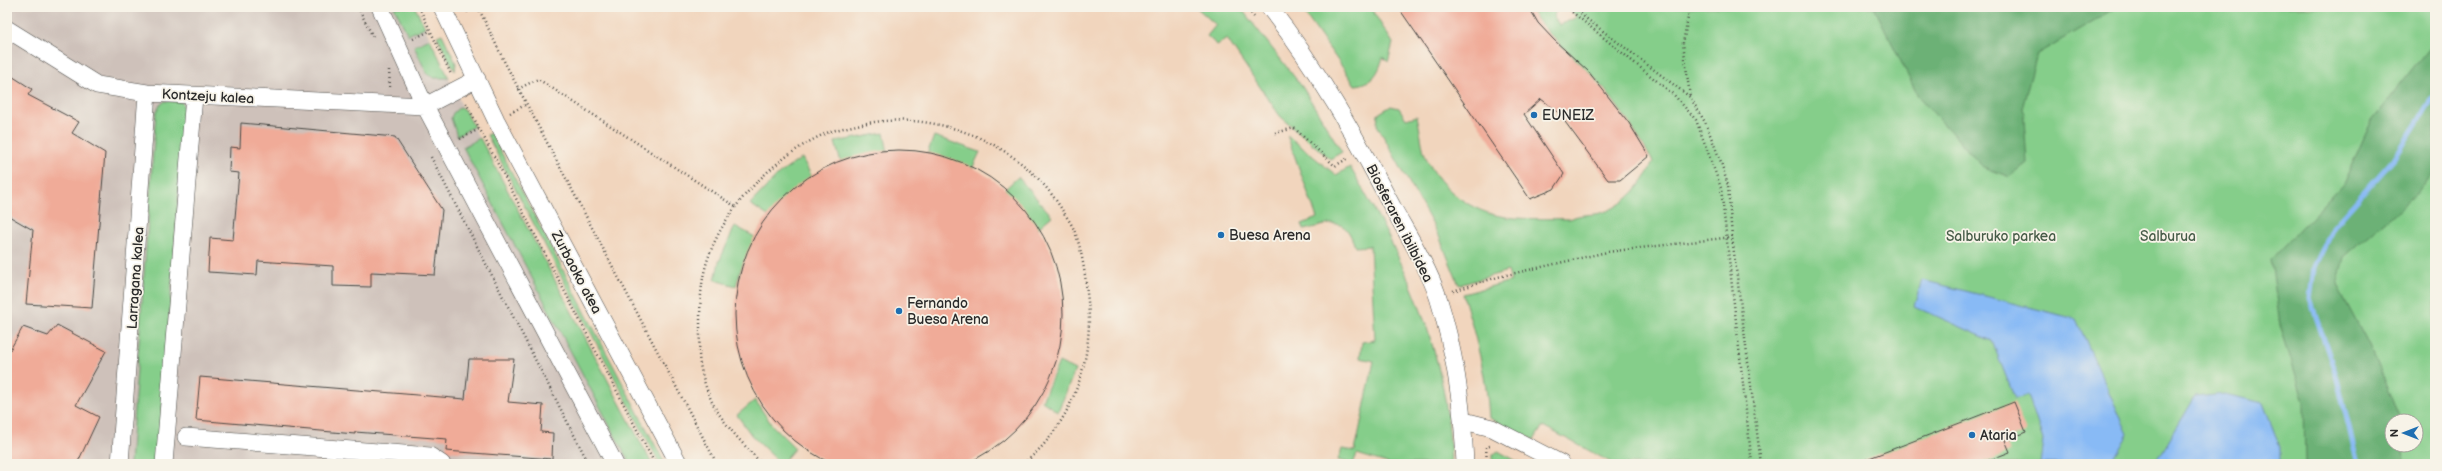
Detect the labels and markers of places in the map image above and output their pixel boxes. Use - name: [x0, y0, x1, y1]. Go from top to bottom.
- place label: EUNEIZ: [1542, 107, 1595, 124]
- marker: EUNEIZ: [1529, 110, 1539, 120]
- place label: Buesa Arena: [1229, 227, 1311, 244]
- marker: Buesa Arena: [1216, 230, 1226, 240]
- place label: Fernando Buesa Arena: [907, 295, 989, 328]
- marker: Fernando Buesa Arena: [894, 306, 904, 316]
- place label: Ataria: [1980, 427, 2017, 444]
- marker: Ataria: [1967, 430, 1977, 440]

